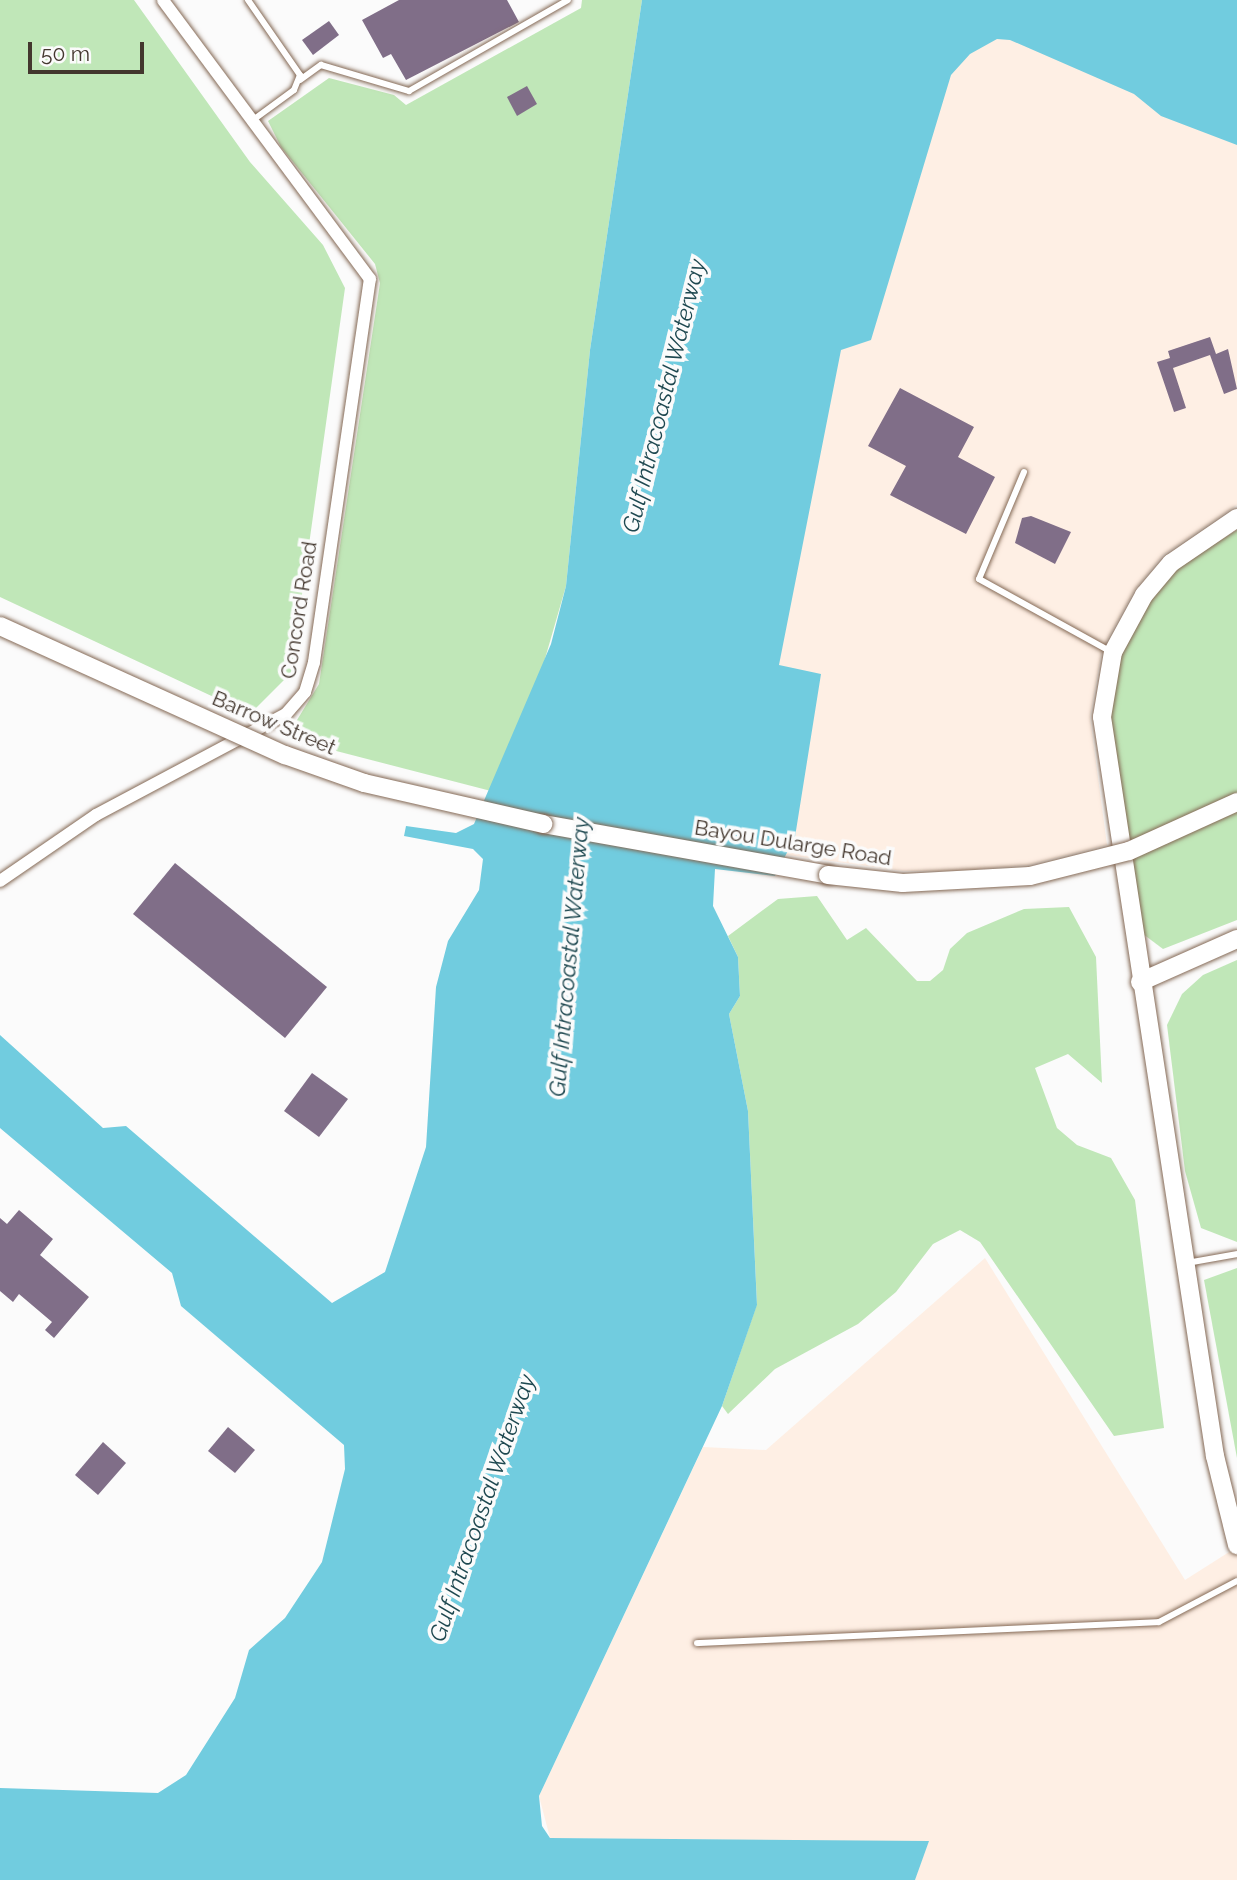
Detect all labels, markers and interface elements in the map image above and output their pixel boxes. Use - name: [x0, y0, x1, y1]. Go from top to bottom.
- scale bar: [32, 28, 147, 72]
- text: 50 m: [41, 41, 90, 66]
- water label: Gulf Intracoastal Waterway: [616, 256, 712, 536]
- street label: Concord Road: [276, 539, 322, 681]
- street label: Barrow Street: [208, 685, 340, 761]
- water label: Gulf Intracoastal Waterway: [543, 815, 595, 1099]
- street label: Bayou Dularge Road: [693, 815, 893, 871]
- water label: Gulf Intracoastal Waterway: [423, 1370, 541, 1646]

